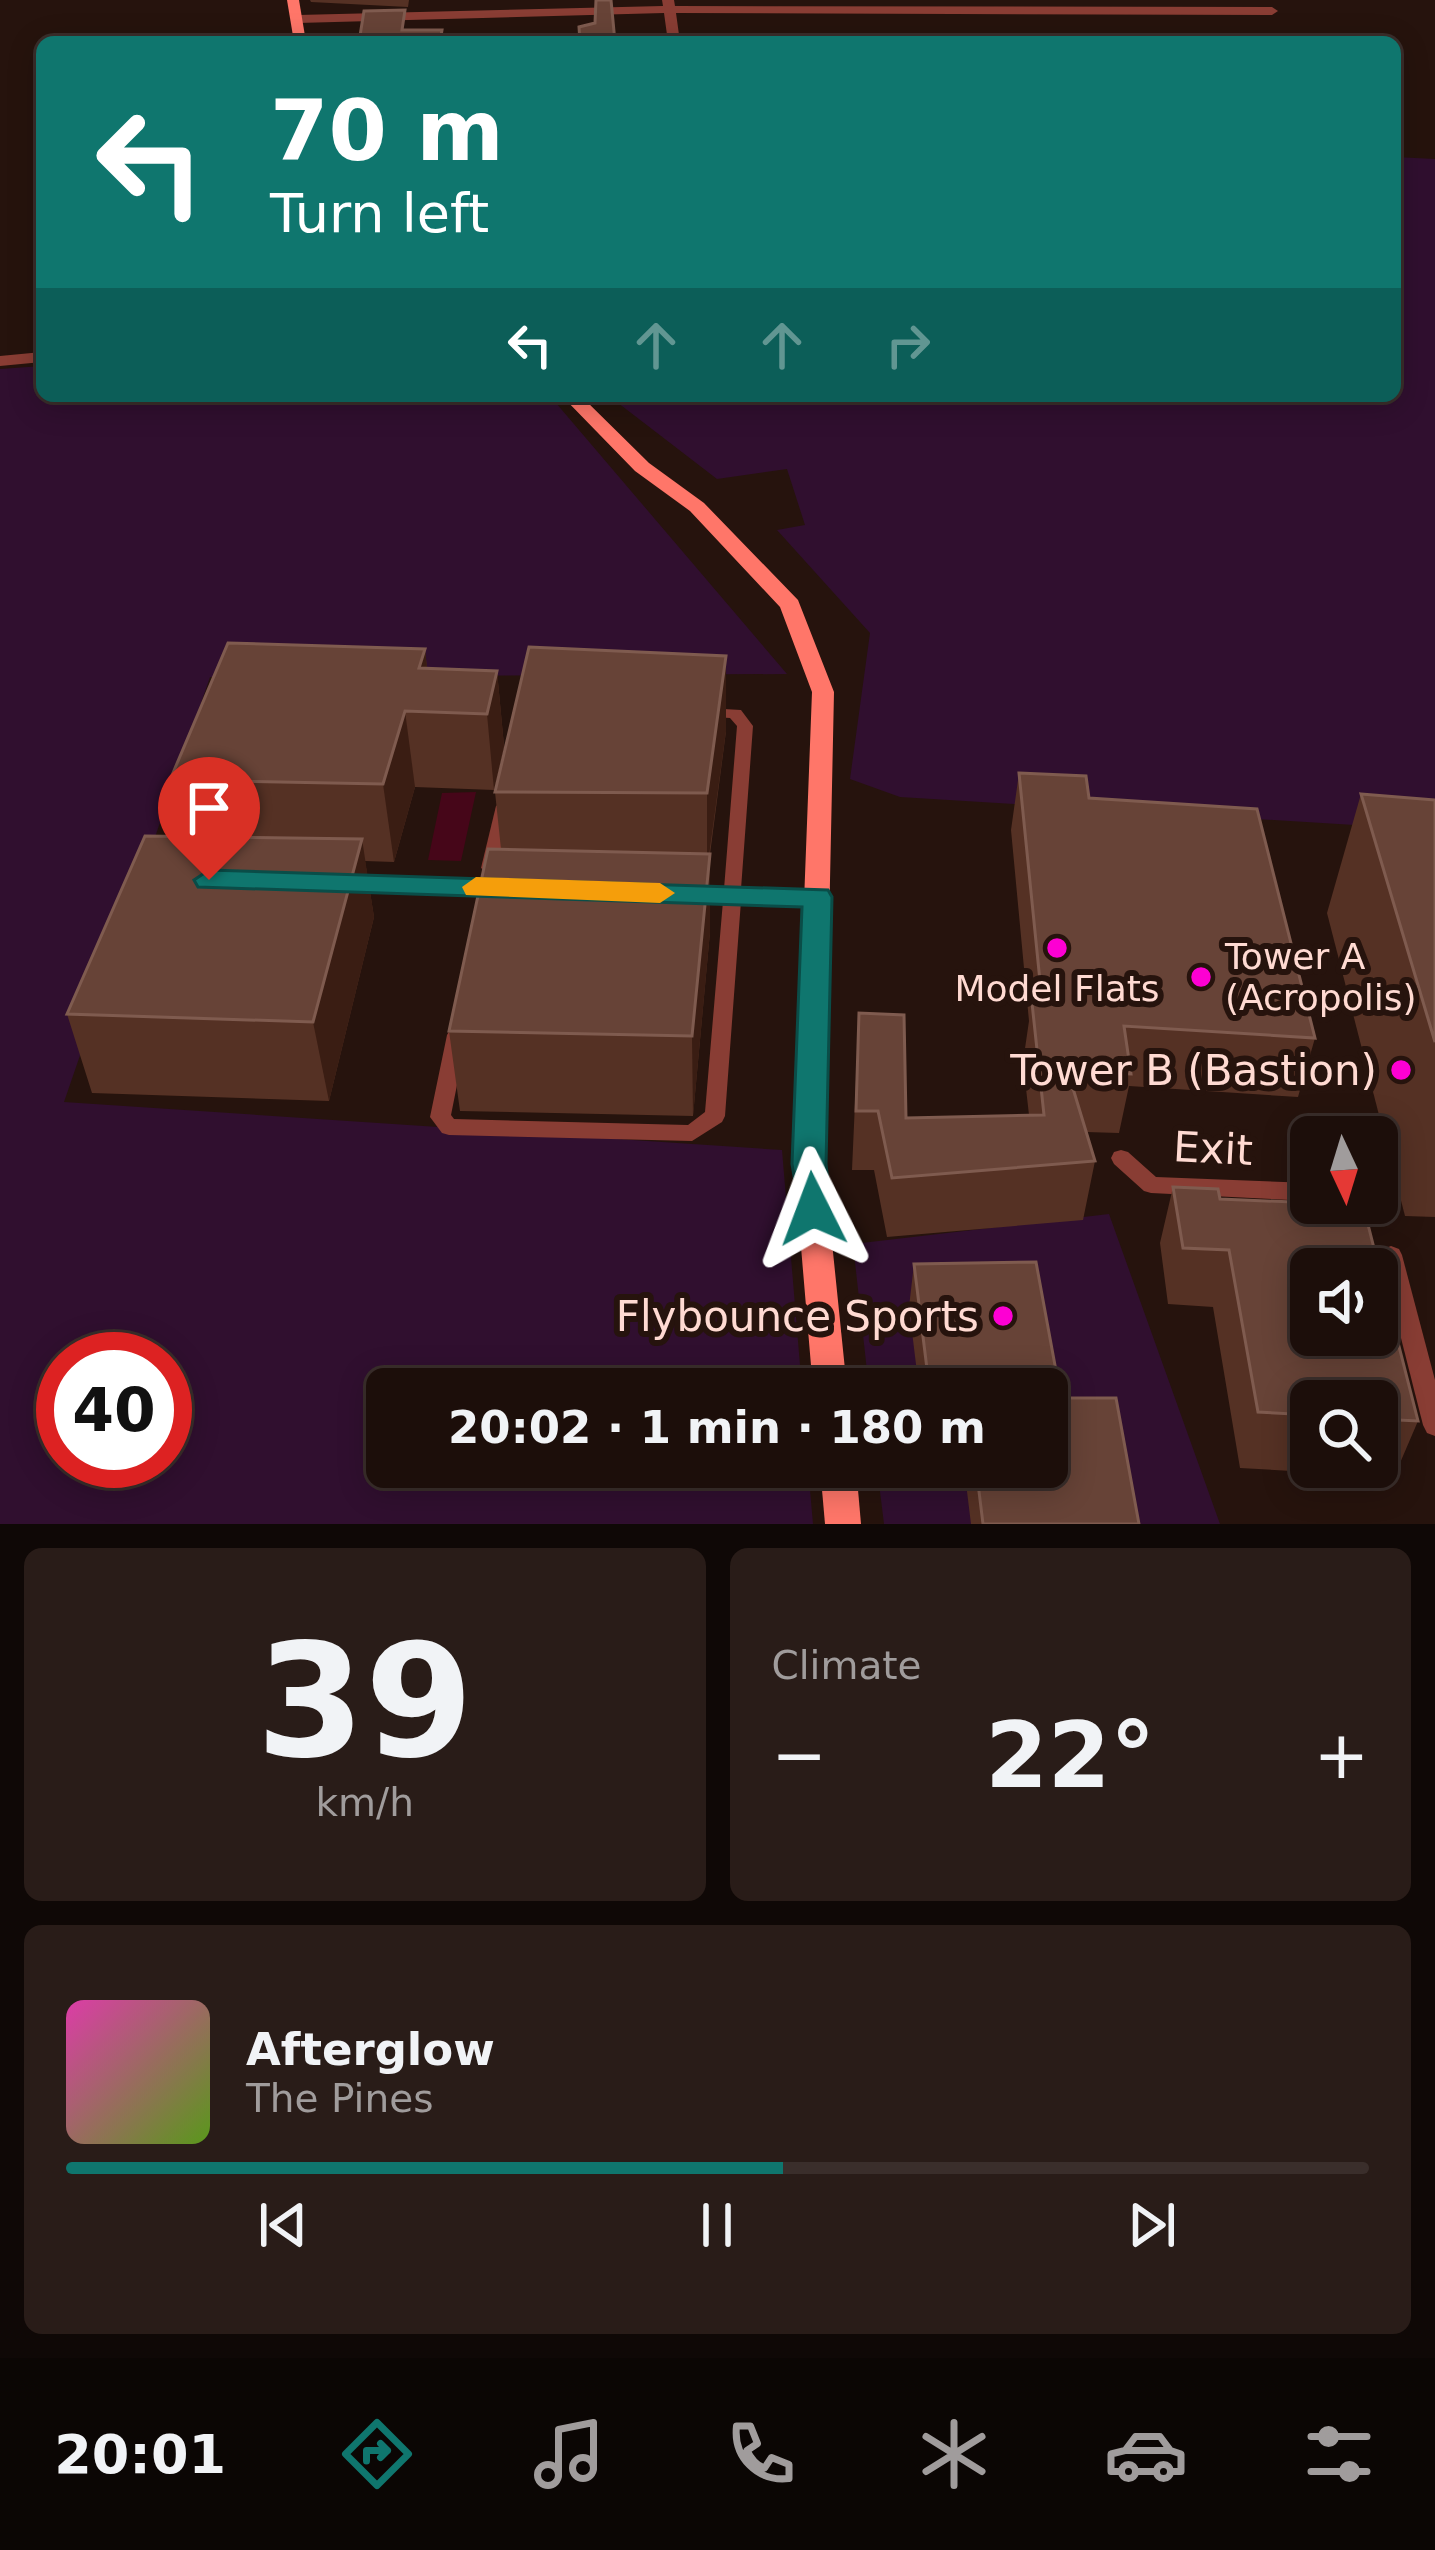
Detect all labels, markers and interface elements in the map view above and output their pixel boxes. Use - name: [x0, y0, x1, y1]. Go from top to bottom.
- text: 70 m: [270, 82, 504, 180]
- icon: left: [72, 84, 228, 240]
- text: Turn left: [270, 182, 489, 245]
- icon: left: [497, 312, 563, 378]
- icon: ahead: [623, 312, 689, 378]
- icon: ahead: [749, 312, 815, 378]
- icon: right: [875, 312, 941, 378]
- pin: [158, 757, 260, 880]
- icon: arrive: [176, 775, 242, 841]
- marker: Model Flats: [1044, 935, 1070, 961]
- place label: Tower A (Acropolis): [1224, 936, 1417, 1018]
- marker: Tower A (Acropolis): [1188, 964, 1214, 990]
- place label: Model Flats: [954, 968, 1160, 1009]
- place label: Tower B (Bastion): [1009, 1046, 1377, 1095]
- marker: Tower B (Bastion): [1388, 1057, 1414, 1083]
- north arrow: [1290, 1116, 1398, 1224]
- map controls: [1290, 1116, 1398, 1488]
- street label: Exit: [1172, 1122, 1254, 1175]
- position arrow: [750, 1146, 876, 1272]
- button: sound: [1290, 1248, 1398, 1356]
- place label: Flybounce Sports: [616, 1292, 979, 1341]
- marker: Flybounce Sports: [990, 1303, 1016, 1329]
- speed limit sign: 40: [36, 1332, 192, 1488]
- button: search: [1290, 1380, 1398, 1488]
- text: 20:02 · 1 min · 180 m: [448, 1401, 986, 1454]
- text: 39: [256, 1611, 473, 1793]
- text: Climate: [772, 1643, 922, 1688]
- text: 22°: [985, 1703, 1155, 1808]
- text: −: [772, 1717, 827, 1794]
- text: +: [1314, 1717, 1369, 1794]
- text: km/h: [316, 1780, 414, 1825]
- text: Afterglow: [246, 2023, 495, 2076]
- text: The Pines: [246, 2076, 433, 2121]
- icon: previous: [250, 2192, 316, 2258]
- icon: pause: [684, 2192, 750, 2258]
- icon: next: [1119, 2192, 1185, 2258]
- icon: directions: [335, 2412, 419, 2496]
- icon: music: [527, 2412, 611, 2496]
- icon: phone: [719, 2412, 803, 2496]
- icon: climate: [912, 2412, 996, 2496]
- icon: car: [1104, 2412, 1188, 2496]
- icon: filters: [1297, 2412, 1381, 2496]
- text: 20:01: [54, 2423, 226, 2486]

